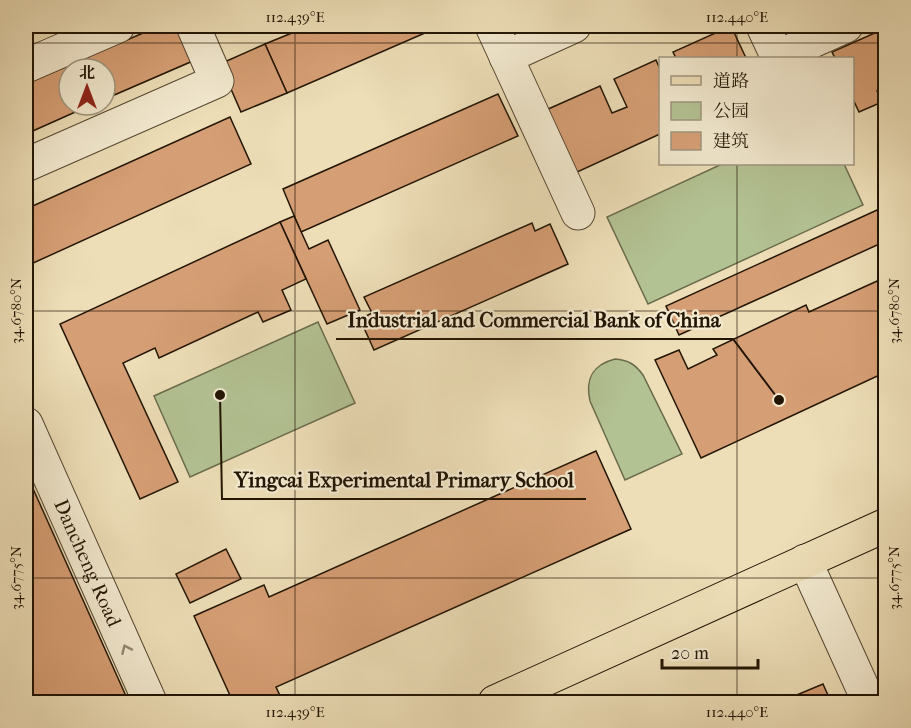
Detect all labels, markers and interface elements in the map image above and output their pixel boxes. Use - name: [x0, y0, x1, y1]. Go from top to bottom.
- text: 112.439°E: [265, 8, 325, 26]
- text: 112.440°E: [706, 8, 768, 26]
- north arrow: [57, 57, 117, 117]
- legend: [659, 57, 854, 165]
- text: 北: [79, 63, 95, 82]
- text: 道路: [713, 71, 749, 92]
- text: 公园: [713, 101, 749, 122]
- text: 建筑: [713, 131, 749, 152]
- text: 34.6780°N: [7, 277, 25, 344]
- text: 34.6780°N: [885, 277, 903, 344]
- callout: Industrial and Commercial Bank of China: [336, 300, 733, 339]
- text: Industrial and Commercial Bank of China: [348, 308, 722, 332]
- callout: Yingcai Experimental Primary School: [222, 460, 586, 499]
- text: Yingcai Experimental Primary School: [233, 468, 574, 492]
- street label: Dancheng Road: [49, 496, 126, 631]
- text: 34.6775°N: [7, 545, 25, 610]
- text: 34.6775°N: [885, 545, 903, 610]
- scale bar: [662, 632, 758, 670]
- text: 20 m: [671, 643, 709, 664]
- one-way arrow: [121, 644, 133, 655]
- text: 112.439°E: [265, 703, 325, 721]
- text: 112.440°E: [706, 703, 768, 721]

